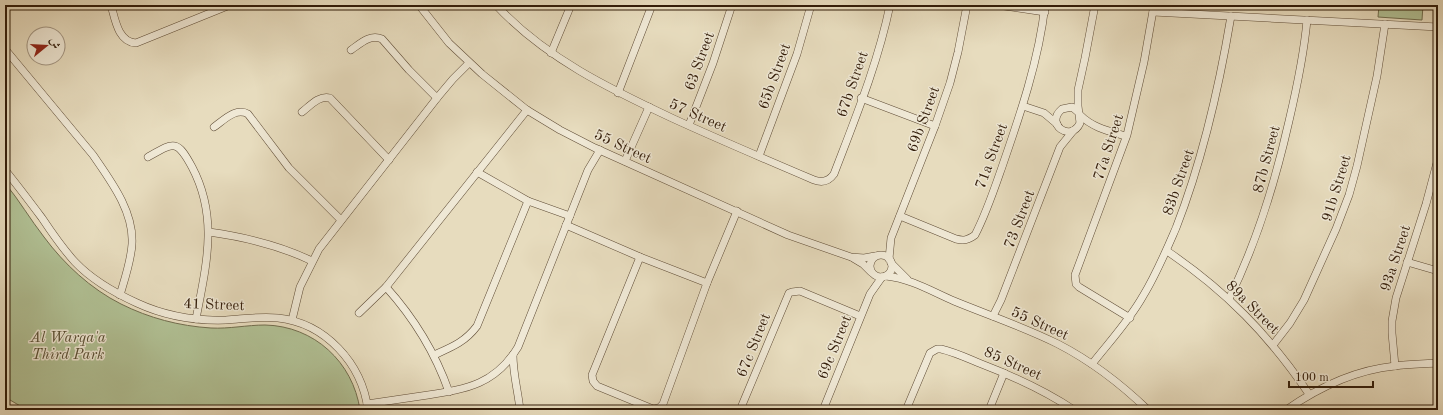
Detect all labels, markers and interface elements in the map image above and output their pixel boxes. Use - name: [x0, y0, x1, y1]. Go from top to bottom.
- north arrow: [26, 26, 66, 66]
- street label: 63 Street: [683, 30, 718, 93]
- text: ش: [47, 36, 61, 50]
- street label: 65b Street: [757, 42, 794, 112]
- street label: 67b Street: [835, 49, 872, 120]
- street label: 69b Street: [906, 85, 943, 155]
- street label: 57 Street: [666, 97, 728, 136]
- street label: 77a Street: [1092, 112, 1127, 182]
- street label: 71a Street: [974, 122, 1011, 191]
- street label: 87b Street: [1251, 124, 1284, 195]
- street label: 55 Street: [591, 128, 653, 167]
- street label: 83b Street: [1161, 147, 1198, 218]
- street label: 91b Street: [1320, 153, 1355, 224]
- street label: 73 Street: [1002, 188, 1038, 251]
- street label: 93a Street: [1379, 223, 1414, 293]
- street label: 89a Street: [1222, 278, 1282, 338]
- street label: 41 Street: [183, 297, 245, 314]
- street label: 55 Street: [1008, 305, 1070, 344]
- street label: 67c Street: [735, 311, 774, 380]
- street label: 69c Street: [816, 313, 855, 382]
- park label: Al Warqa'a Third Park: [29, 331, 106, 363]
- street label: 85 Street: [981, 345, 1043, 384]
- scale bar: [1289, 363, 1373, 389]
- text: 100 m: [1295, 372, 1329, 384]

